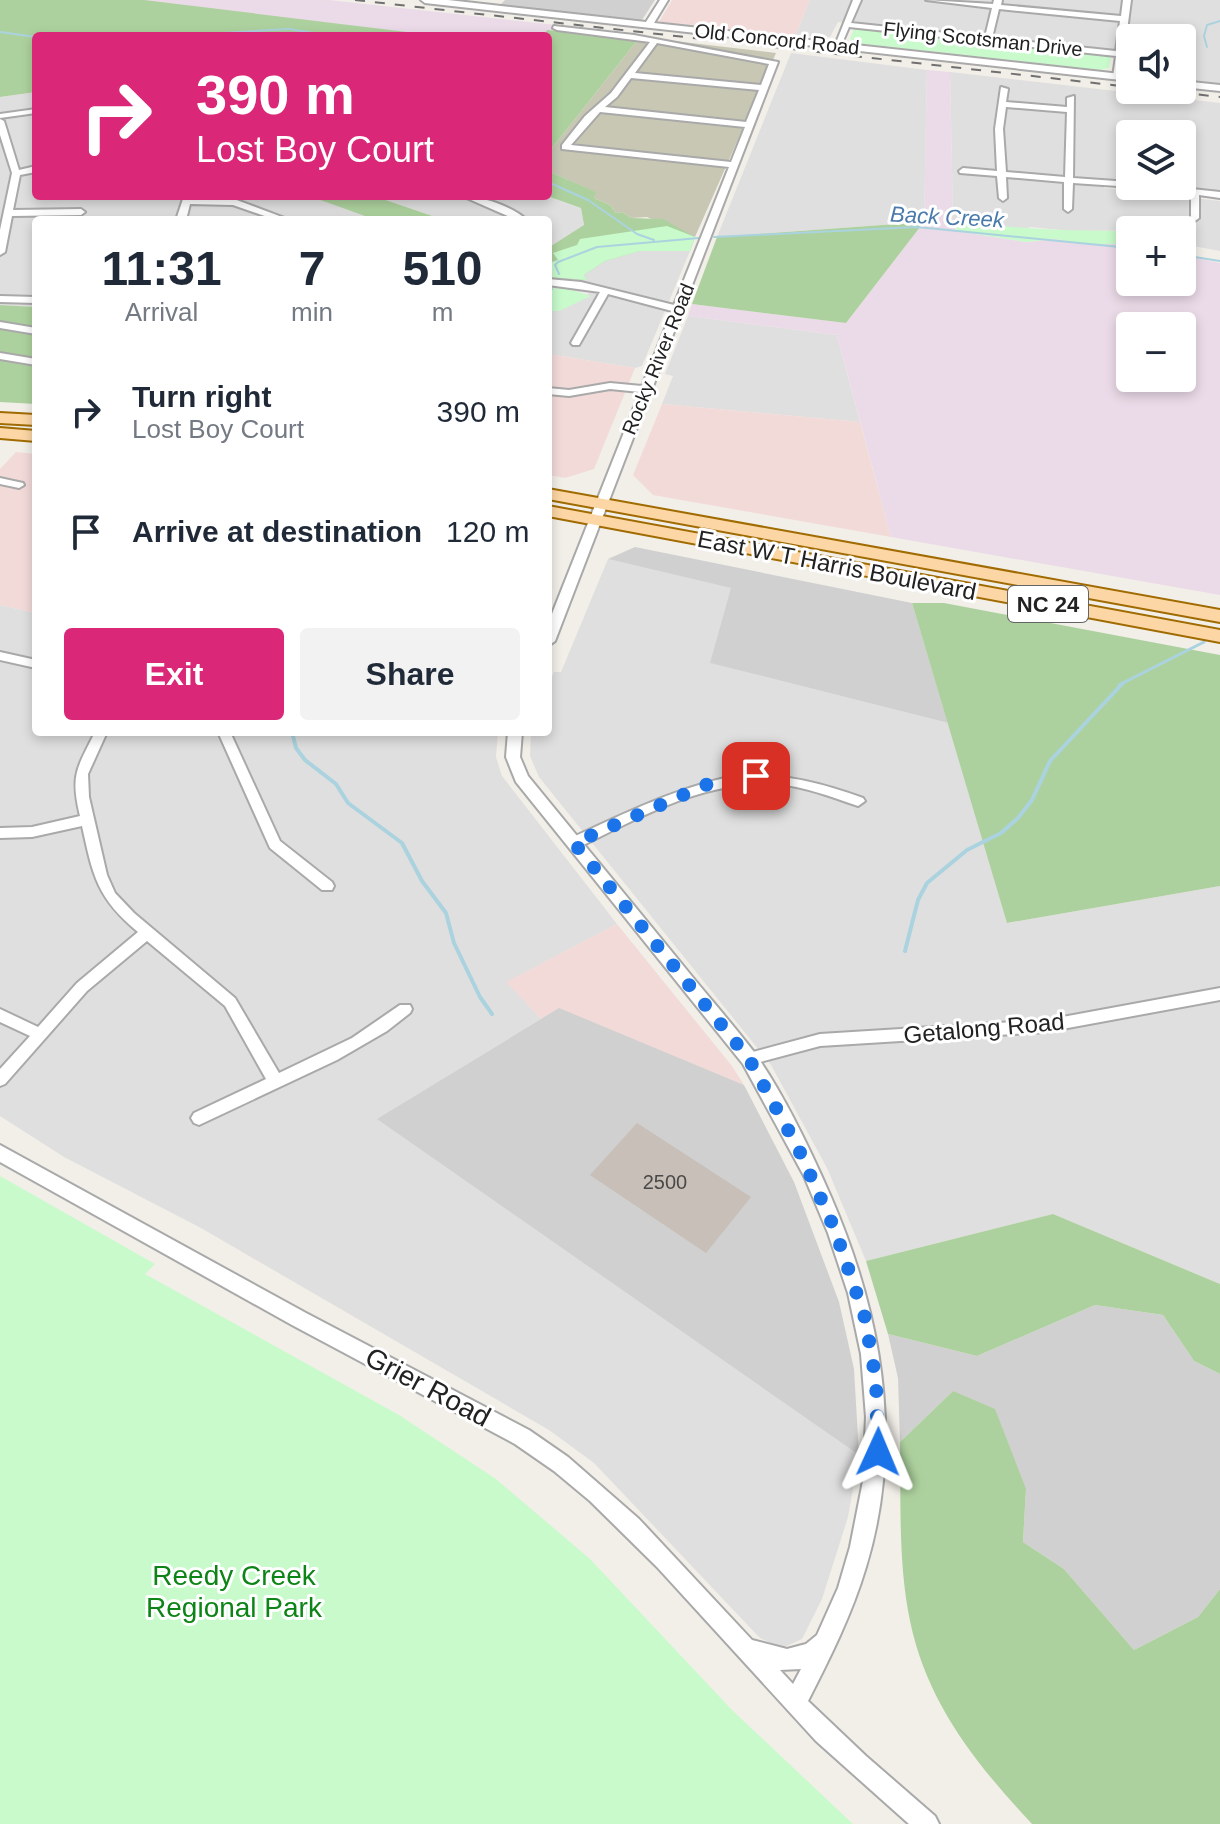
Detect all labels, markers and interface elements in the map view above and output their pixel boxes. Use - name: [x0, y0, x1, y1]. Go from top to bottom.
- street label: Flying Scotsman Drive: [882, 18, 1084, 60]
- street label: Old Concord Road: [693, 19, 861, 59]
- map controls: [1116, 24, 1196, 392]
- button: sound: [1116, 24, 1196, 104]
- text: 390 m: [196, 63, 355, 126]
- icon: right: [64, 64, 168, 168]
- button: layers: [1116, 120, 1196, 200]
- text: Lost Boy Court: [196, 129, 434, 170]
- water label: Back Creek: [890, 202, 1005, 233]
- button: +: [1116, 216, 1196, 296]
- text: 11:31: [101, 242, 222, 295]
- text: 7: [299, 242, 325, 295]
- text: 510: [402, 242, 483, 295]
- street label: Rocky River Road: [618, 280, 698, 438]
- text: Arrival: [125, 297, 198, 327]
- text: min: [291, 297, 333, 327]
- text: m: [432, 297, 453, 327]
- button: −: [1116, 312, 1196, 392]
- text: Turn right: [132, 380, 271, 413]
- icon: right: [64, 390, 108, 434]
- text: 390 m: [437, 395, 520, 428]
- text: Lost Boy Court: [132, 414, 304, 444]
- icon: arrive: [64, 510, 108, 554]
- text: Arrive at destination: [132, 515, 422, 548]
- text: 120 m: [446, 515, 529, 548]
- street label: East W T Harris Boulevard: [695, 525, 979, 605]
- road number: NC 24: [1008, 586, 1088, 622]
- button: Exit: [64, 628, 284, 720]
- button: Share: [300, 628, 520, 720]
- pin: [722, 742, 790, 810]
- icon: arrive: [734, 754, 778, 798]
- street label: Getalong Road: [902, 1008, 1066, 1048]
- house number: 2500: [643, 1171, 687, 1193]
- street label: Grier Road: [360, 1341, 496, 1433]
- position arrow: [836, 1410, 920, 1494]
- park label: Reedy Creek Regional Park: [146, 1560, 323, 1623]

